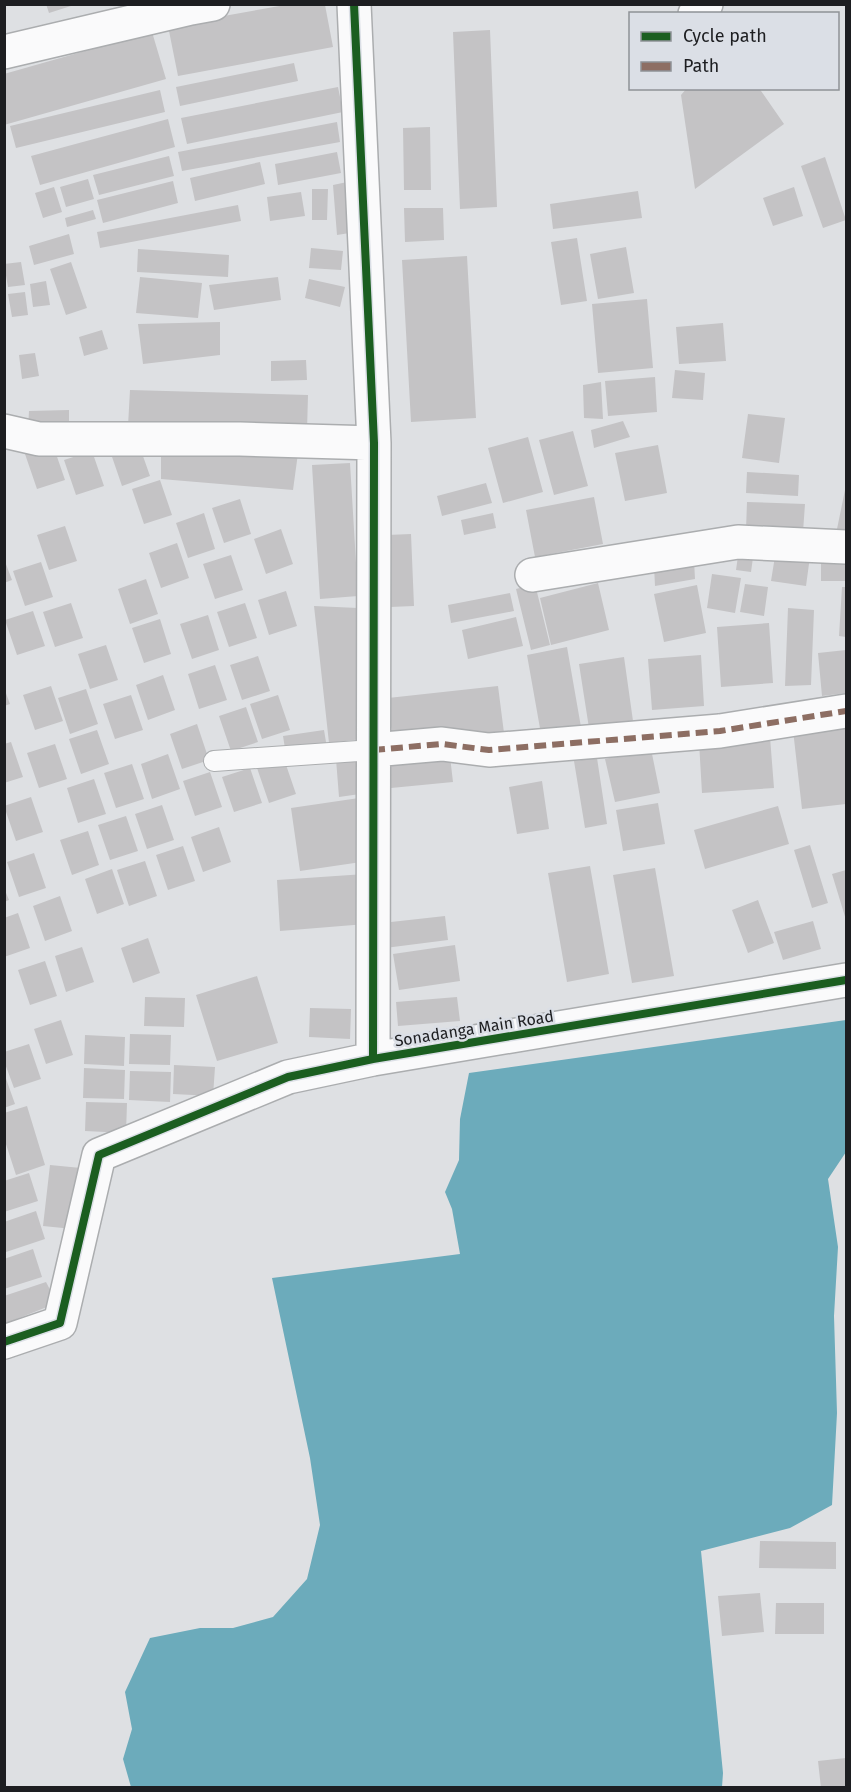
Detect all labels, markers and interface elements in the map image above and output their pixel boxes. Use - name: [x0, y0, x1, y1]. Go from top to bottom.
- legend: [629, 12, 839, 90]
- text: Cycle path: [683, 25, 767, 47]
- text: Path: [683, 55, 719, 77]
- street label: Sonadanga Main Road: [393, 1007, 555, 1050]

